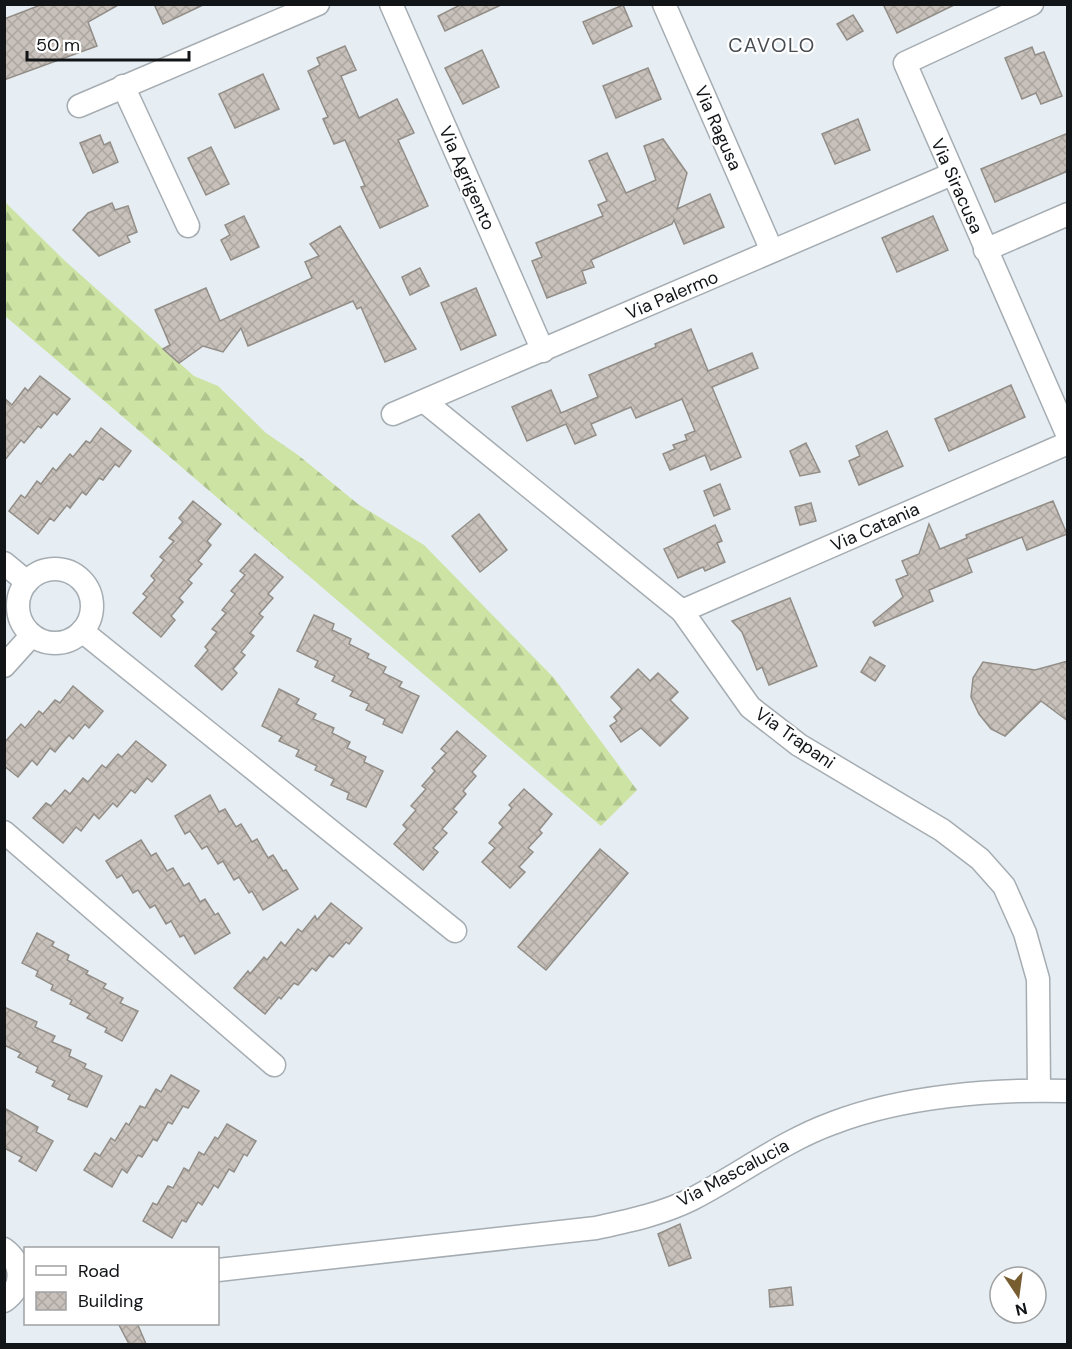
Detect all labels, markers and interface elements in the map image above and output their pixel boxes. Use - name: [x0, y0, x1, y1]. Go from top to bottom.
- scale bar: [27, 24, 189, 62]
- district label: CAVOLO: [728, 32, 816, 58]
- text: 50 m: [36, 33, 80, 57]
- street label: Via Ragusa: [689, 82, 747, 174]
- street label: Via Agrigento: [433, 122, 501, 234]
- street label: Via Siracusa: [925, 135, 989, 237]
- street label: Via Palermo: [622, 265, 722, 325]
- street label: Via Catania: [827, 497, 923, 557]
- street label: Via Trapani: [750, 702, 840, 774]
- street label: Via Mascalucia: [673, 1133, 793, 1213]
- legend: [24, 1247, 219, 1325]
- text: Road: [78, 1259, 120, 1283]
- north arrow: [988, 1265, 1048, 1325]
- text: Building: [78, 1289, 143, 1313]
- text: N: [1013, 1298, 1029, 1321]

